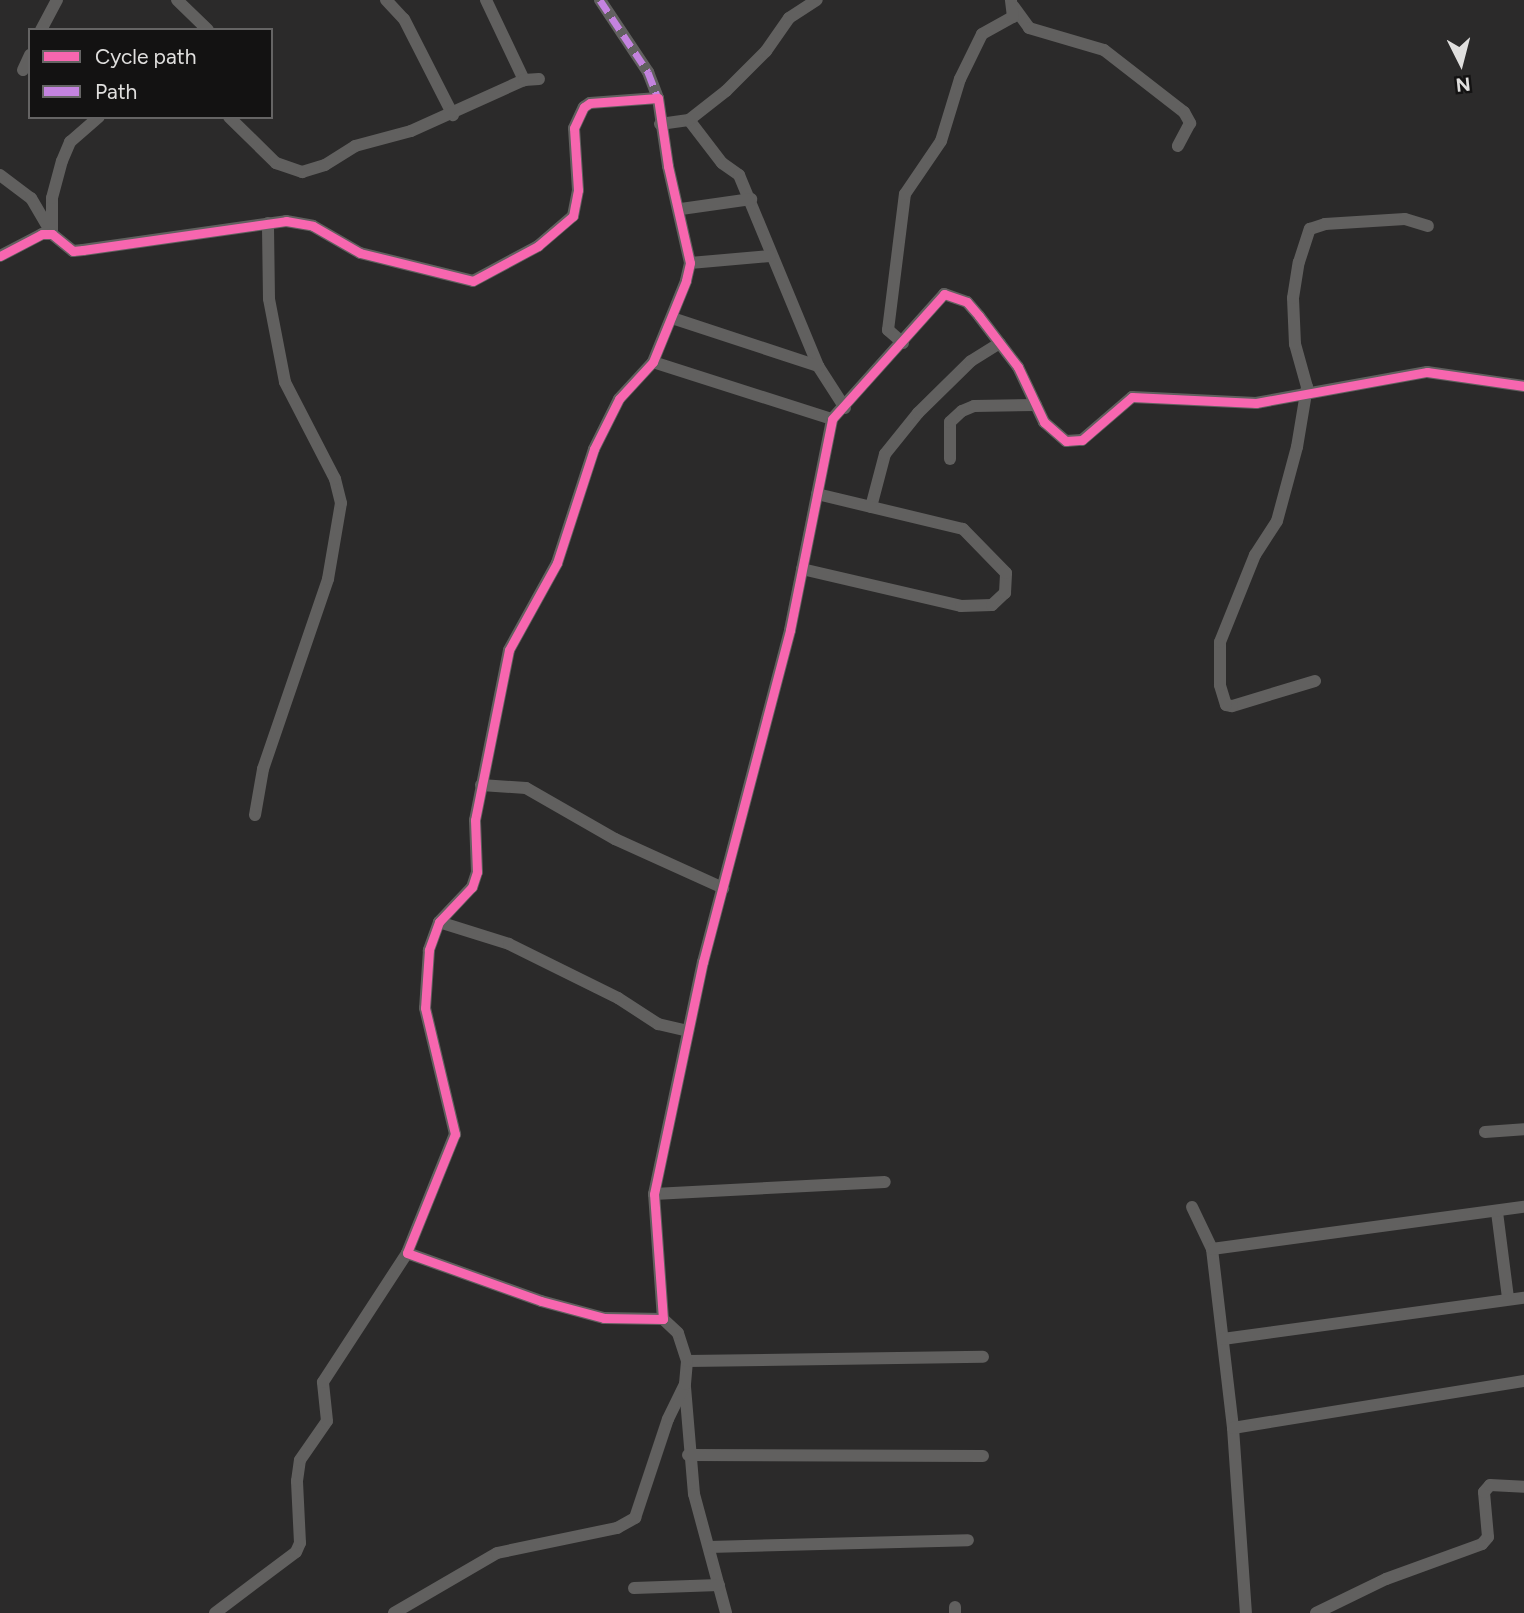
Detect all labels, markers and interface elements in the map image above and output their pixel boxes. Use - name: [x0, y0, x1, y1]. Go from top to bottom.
- legend: [28, 28, 273, 119]
- north arrow: [1426, 28, 1496, 98]
- text: Cycle path: [95, 44, 196, 69]
- text: N: [1455, 72, 1472, 97]
- text: Path: [95, 79, 137, 104]

